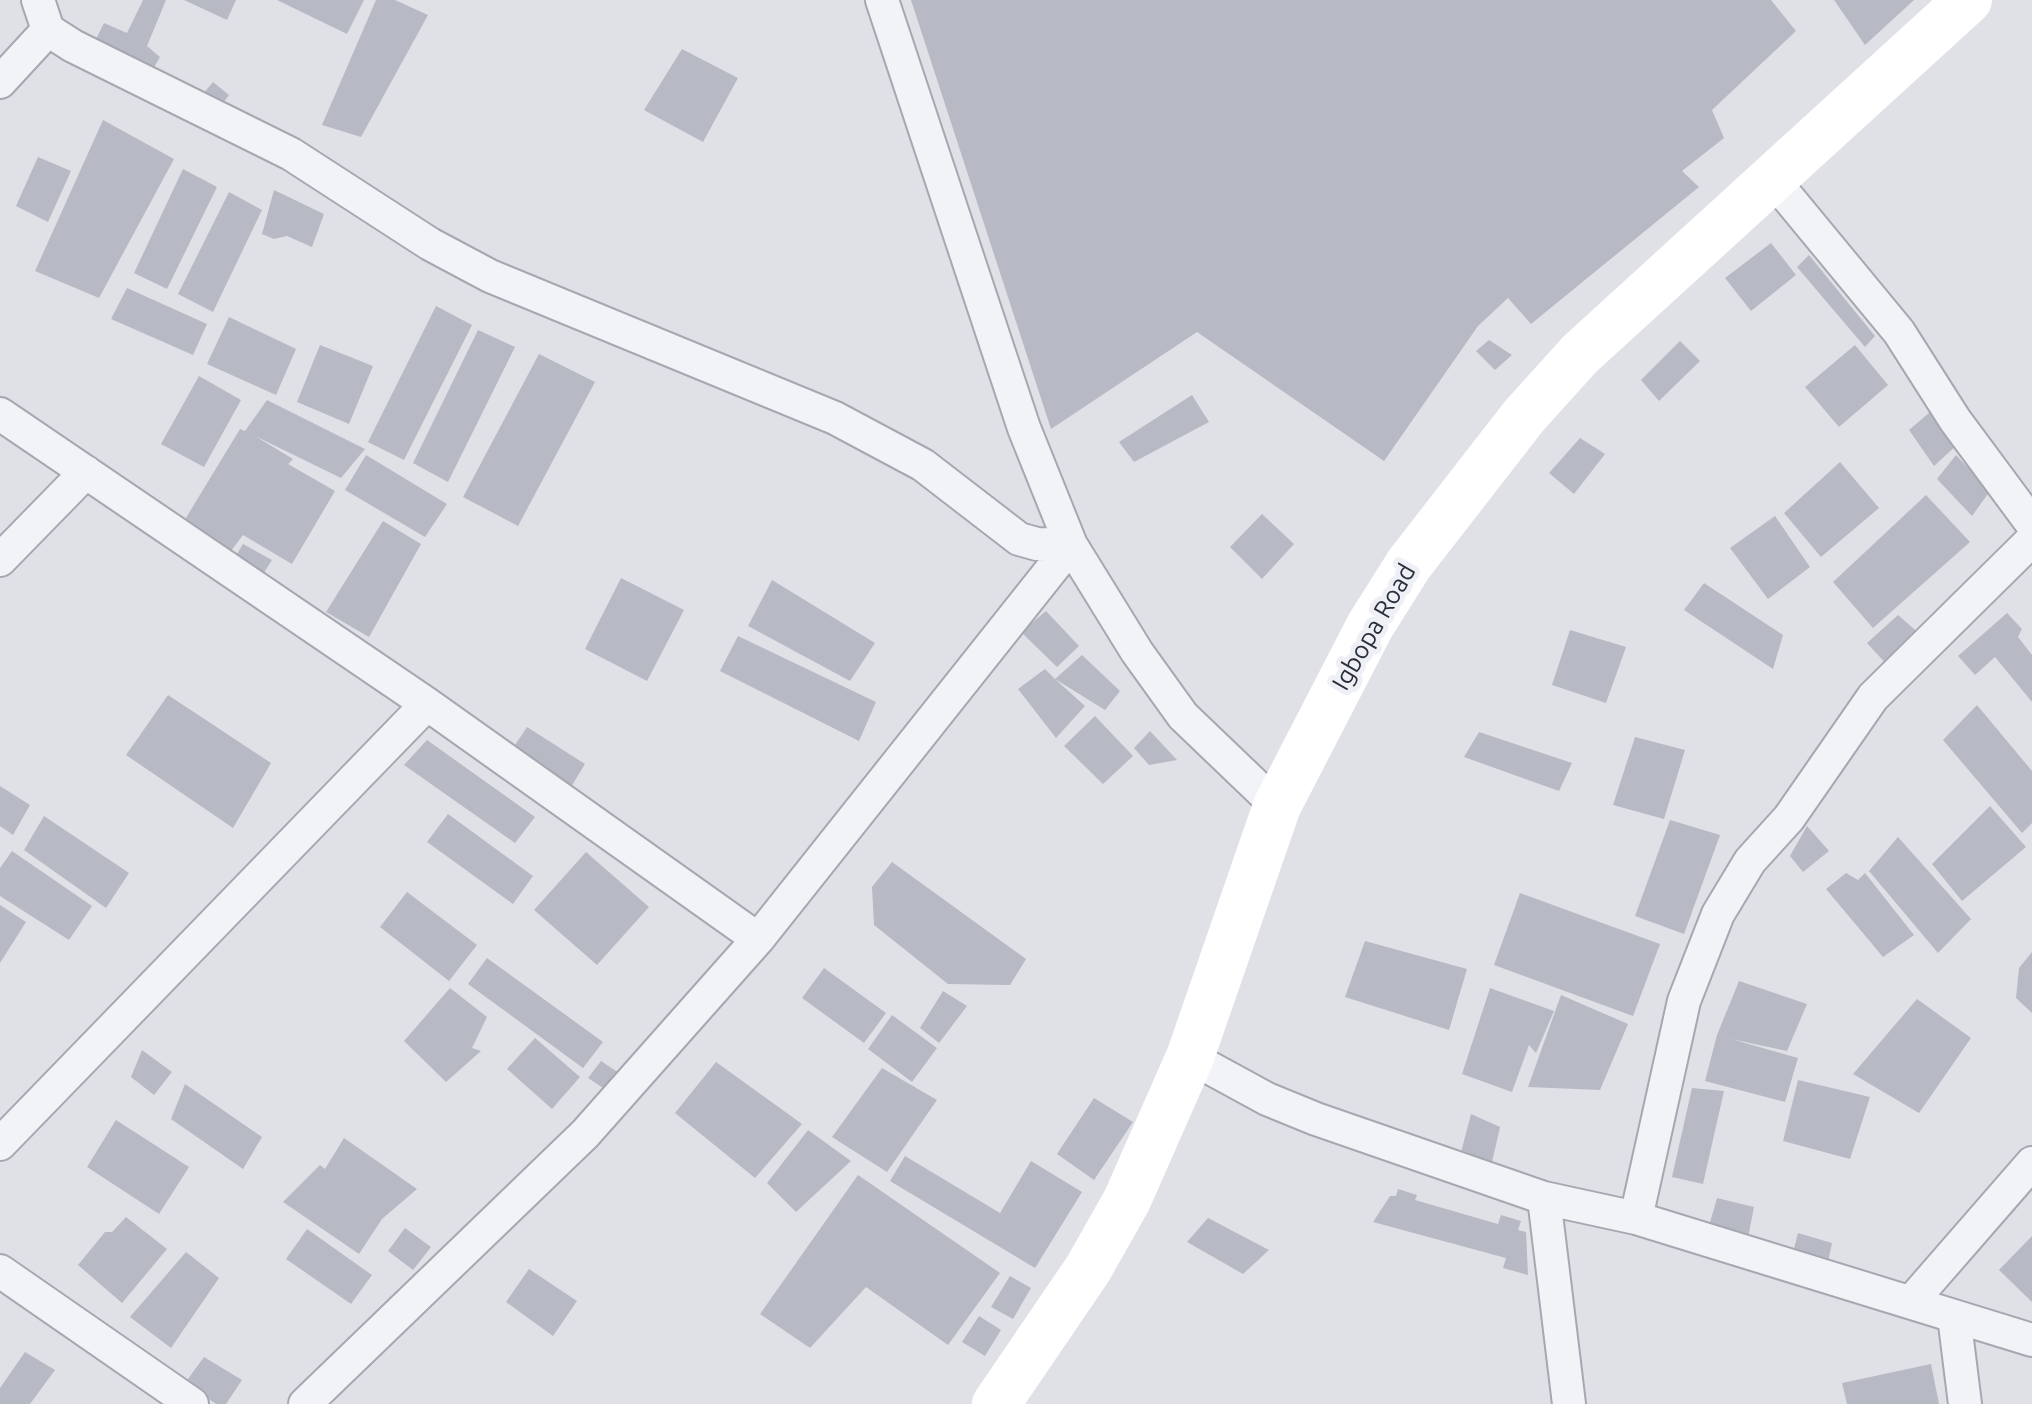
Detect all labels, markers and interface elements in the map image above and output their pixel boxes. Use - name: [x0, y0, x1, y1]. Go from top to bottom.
- street label: Igbopa Road: [1326, 559, 1422, 695]

